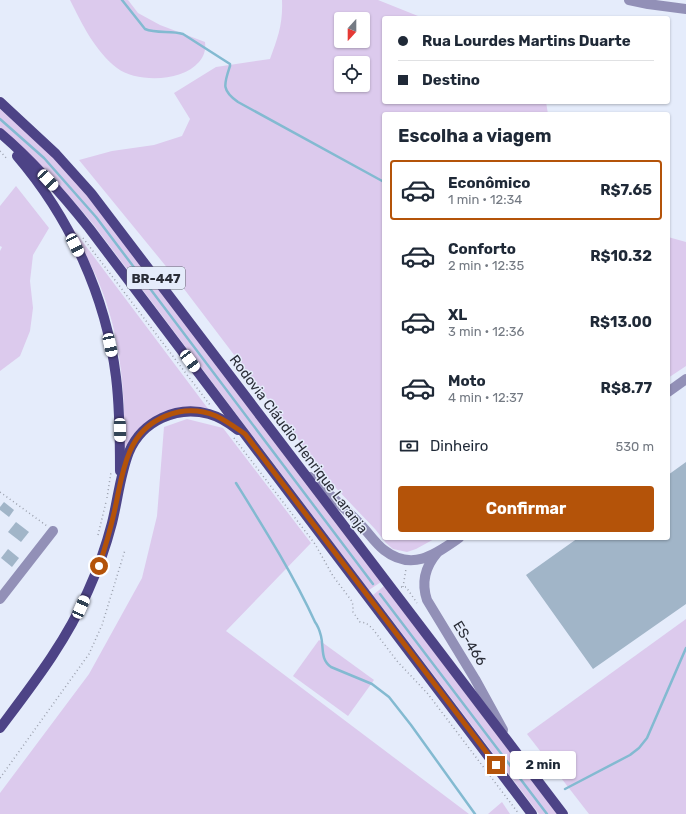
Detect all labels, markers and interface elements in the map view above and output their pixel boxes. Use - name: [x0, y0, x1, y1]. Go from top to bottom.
- north arrow: [334, 12, 370, 48]
- map controls: [334, 12, 370, 92]
- text: Rua Lourdes Martins Duarte: [422, 32, 631, 50]
- button: locate: [334, 56, 370, 92]
- text: Destino: [422, 71, 480, 89]
- text: Escolha a viagem: [398, 125, 551, 147]
- car: [35, 167, 61, 193]
- icon: car: [400, 172, 436, 208]
- text: Econômico: [448, 174, 530, 192]
- text: R$7.65: [600, 181, 652, 199]
- text: 1 min · 12:34: [448, 192, 522, 207]
- car: [64, 232, 86, 258]
- icon: car: [400, 238, 436, 274]
- text: Conforto: [448, 240, 516, 258]
- text: R$10.32: [590, 247, 652, 265]
- text: 2 min · 12:35: [448, 258, 524, 273]
- road number: BR-447: [127, 267, 185, 289]
- icon: car: [400, 304, 436, 340]
- text: XL: [448, 306, 467, 324]
- text: R$13.00: [590, 313, 652, 331]
- text: 3 min · 12:36: [448, 324, 524, 339]
- car: [102, 332, 118, 358]
- car: [178, 348, 202, 374]
- street label: Rodovia Cláudio Henrique Laranja: [226, 352, 371, 537]
- icon: car: [400, 370, 436, 406]
- text: Moto: [448, 372, 486, 390]
- text: R$8.77: [601, 379, 652, 397]
- text: 4 min · 12:37: [448, 390, 524, 405]
- car: [114, 418, 126, 442]
- icon: cash: [398, 435, 420, 457]
- text: Dinheiro: [430, 437, 488, 455]
- text: 530 m: [615, 439, 654, 454]
- button: Confirmar: [398, 486, 654, 532]
- route start: [90, 557, 108, 575]
- car: [71, 594, 91, 620]
- street label: ES-466: [449, 618, 490, 669]
- callout: 2 min: [510, 751, 576, 779]
- route end: [487, 756, 505, 774]
- text: 2 min: [525, 757, 561, 772]

